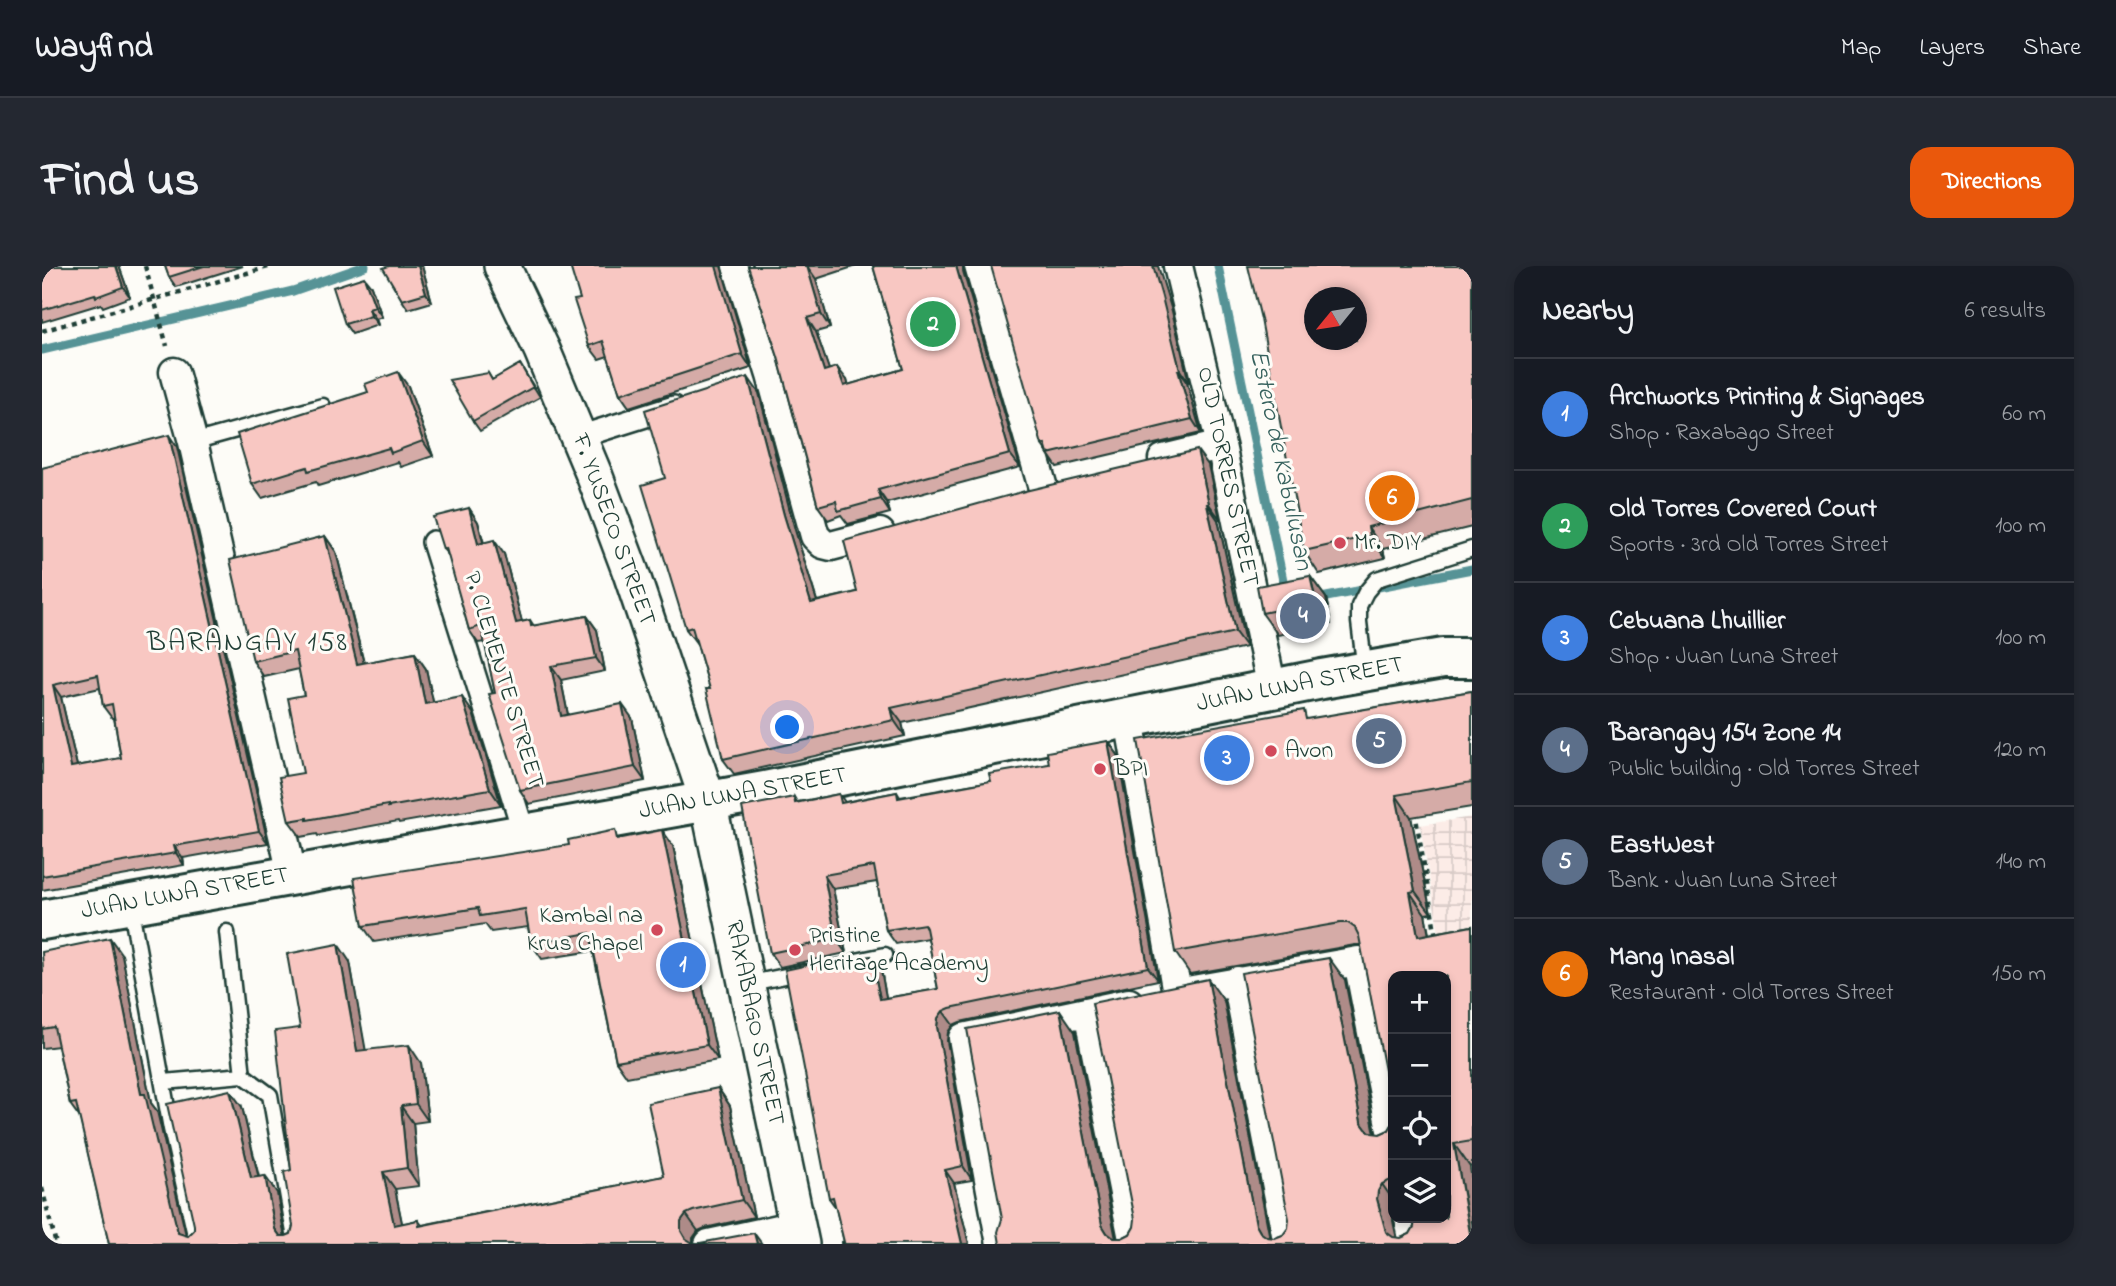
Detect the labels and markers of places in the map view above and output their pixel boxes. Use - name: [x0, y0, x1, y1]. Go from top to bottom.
- pin: 2: [910, 298, 956, 350]
- pin: 6: [1369, 472, 1415, 524]
- place label: Mr. DIY: [1354, 526, 1421, 561]
- marker: Mr. DIY: [1332, 535, 1348, 551]
- pin: 4: [1280, 590, 1326, 642]
- pin: 5: [1356, 715, 1402, 767]
- pin: 3: [1204, 732, 1250, 784]
- place label: Avon: [1285, 734, 1333, 769]
- marker: Avon: [1263, 743, 1279, 759]
- place label: BPI: [1113, 752, 1148, 787]
- marker: BPI: [1092, 761, 1108, 777]
- place label: Kambal na Krus Chapel: [527, 899, 643, 962]
- place label: Pristine Heritage Academy: [809, 919, 989, 983]
- marker: Kambal na Krus Chapel: [649, 922, 665, 938]
- pin: 1: [660, 939, 706, 991]
- marker: Pristine Heritage Academy: [787, 942, 803, 958]

